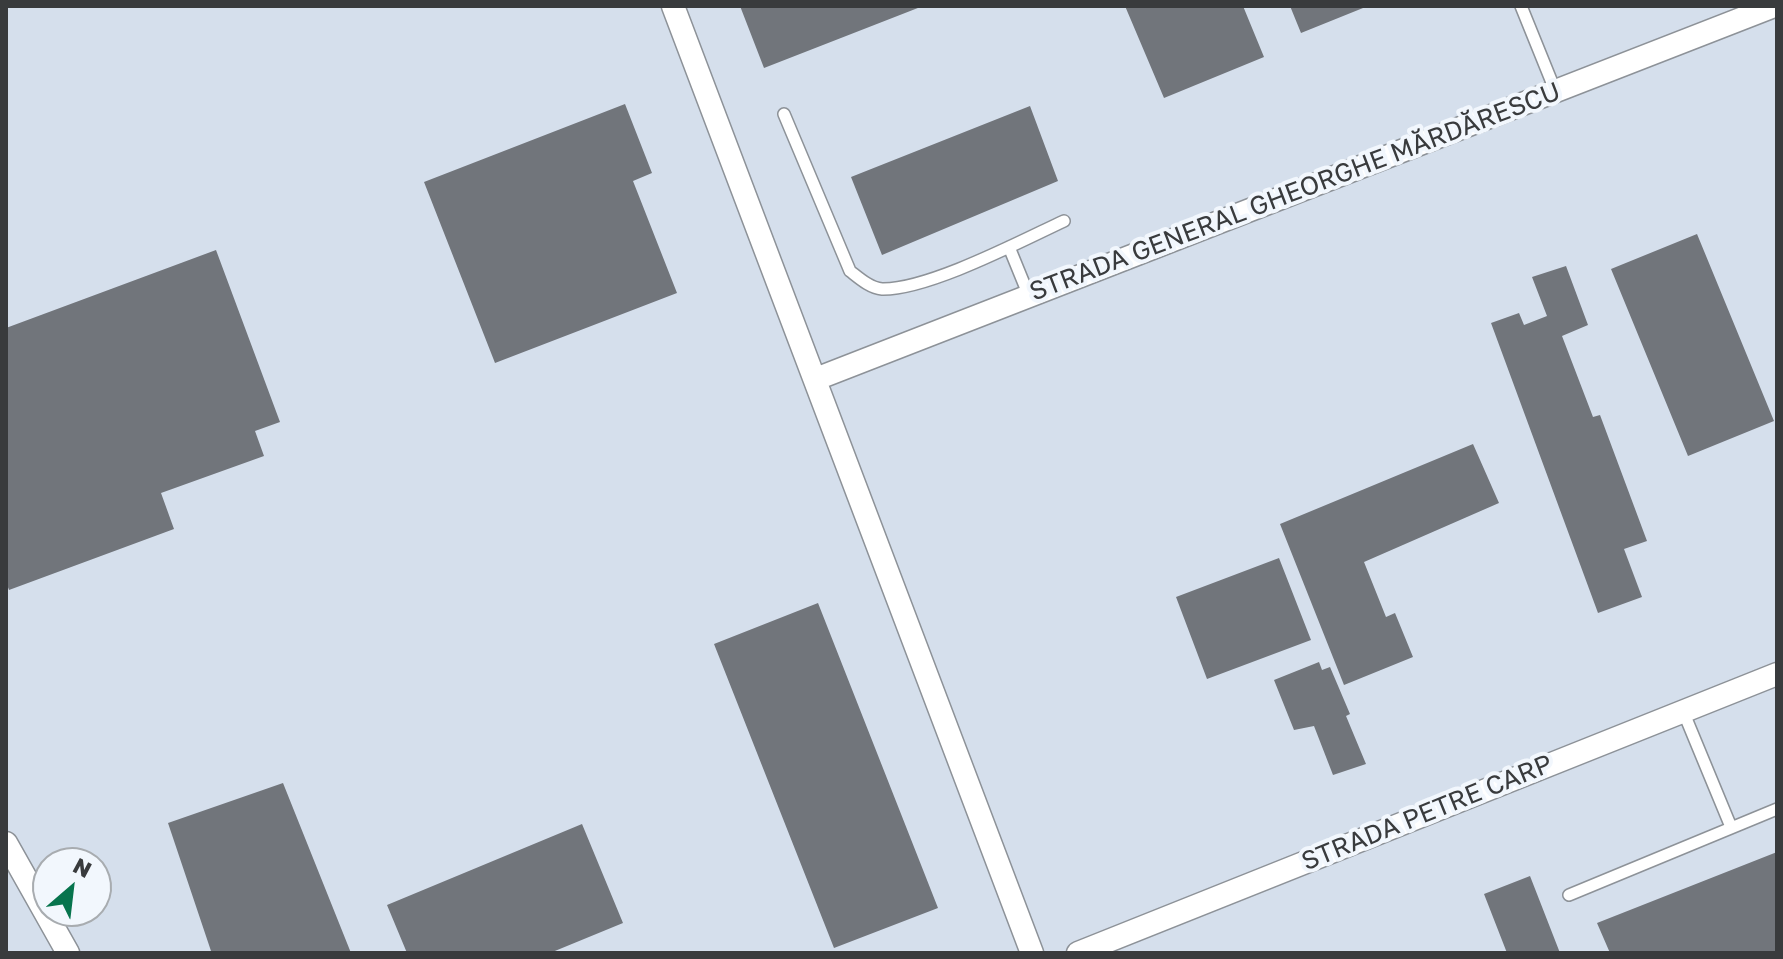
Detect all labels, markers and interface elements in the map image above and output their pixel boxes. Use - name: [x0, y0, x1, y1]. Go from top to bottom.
- street label: STRADA GENERAL GHEORGHE MĂRDĂRESCU: [1025, 76, 1565, 308]
- street label: STRADA PETRE CARP: [1297, 748, 1557, 878]
- north arrow: [32, 847, 112, 927]
- text: N: [69, 851, 96, 883]

